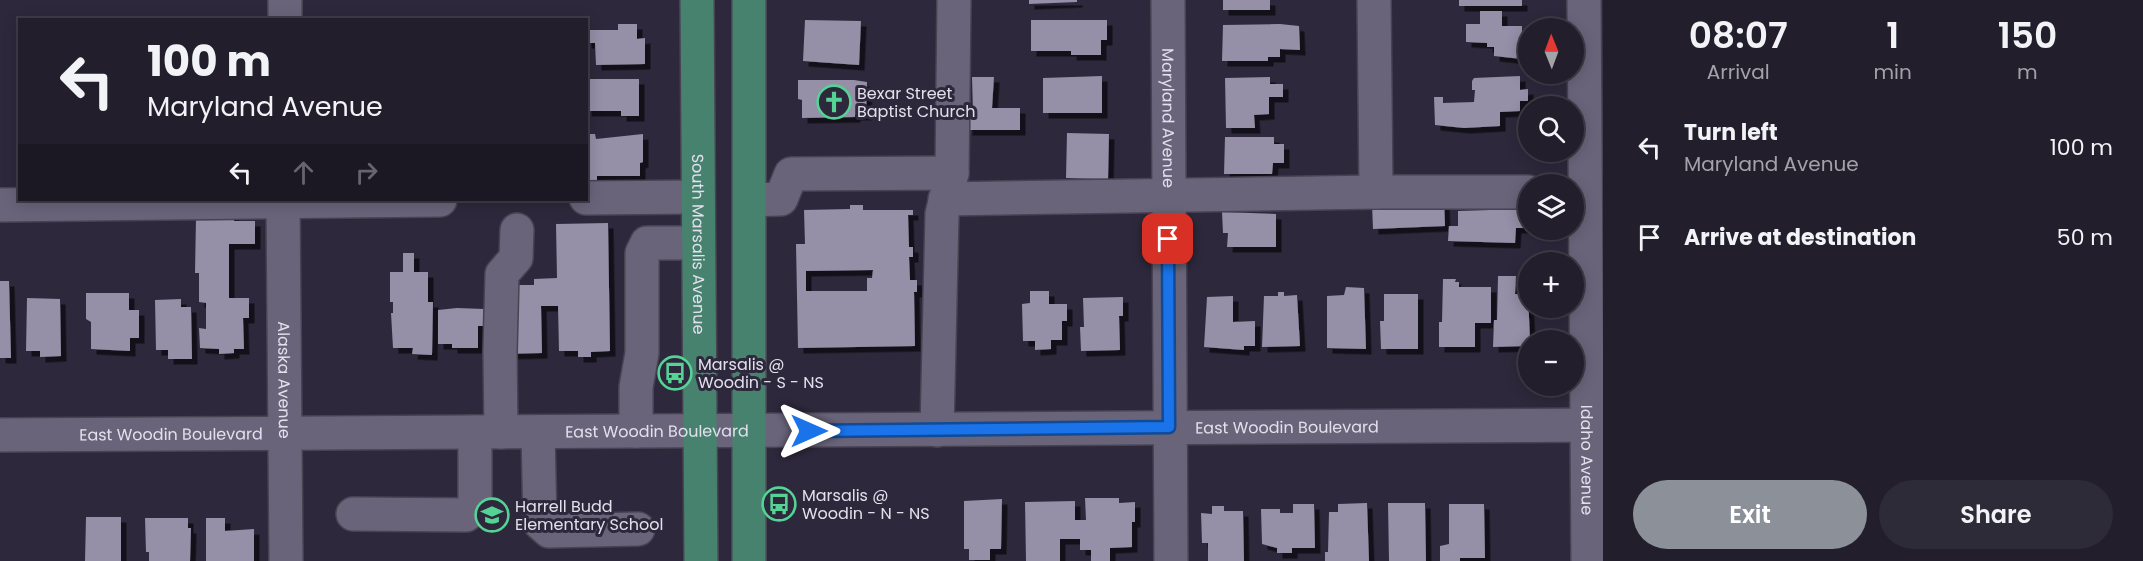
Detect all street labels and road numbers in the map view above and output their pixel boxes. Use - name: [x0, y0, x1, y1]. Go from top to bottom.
- street label: Maryland Avenue: [1157, 48, 1181, 188]
- street label: South Marsalis Avenue: [687, 154, 711, 334]
- street label: Alaska Avenue: [273, 321, 296, 439]
- street label: Idaho Avenue: [1575, 405, 1599, 515]
- street label: East Woodin Boulevard: [1195, 415, 1379, 439]
- street label: East Woodin Boulevard: [565, 419, 749, 443]
- street label: East Woodin Boulevard: [79, 422, 263, 446]

